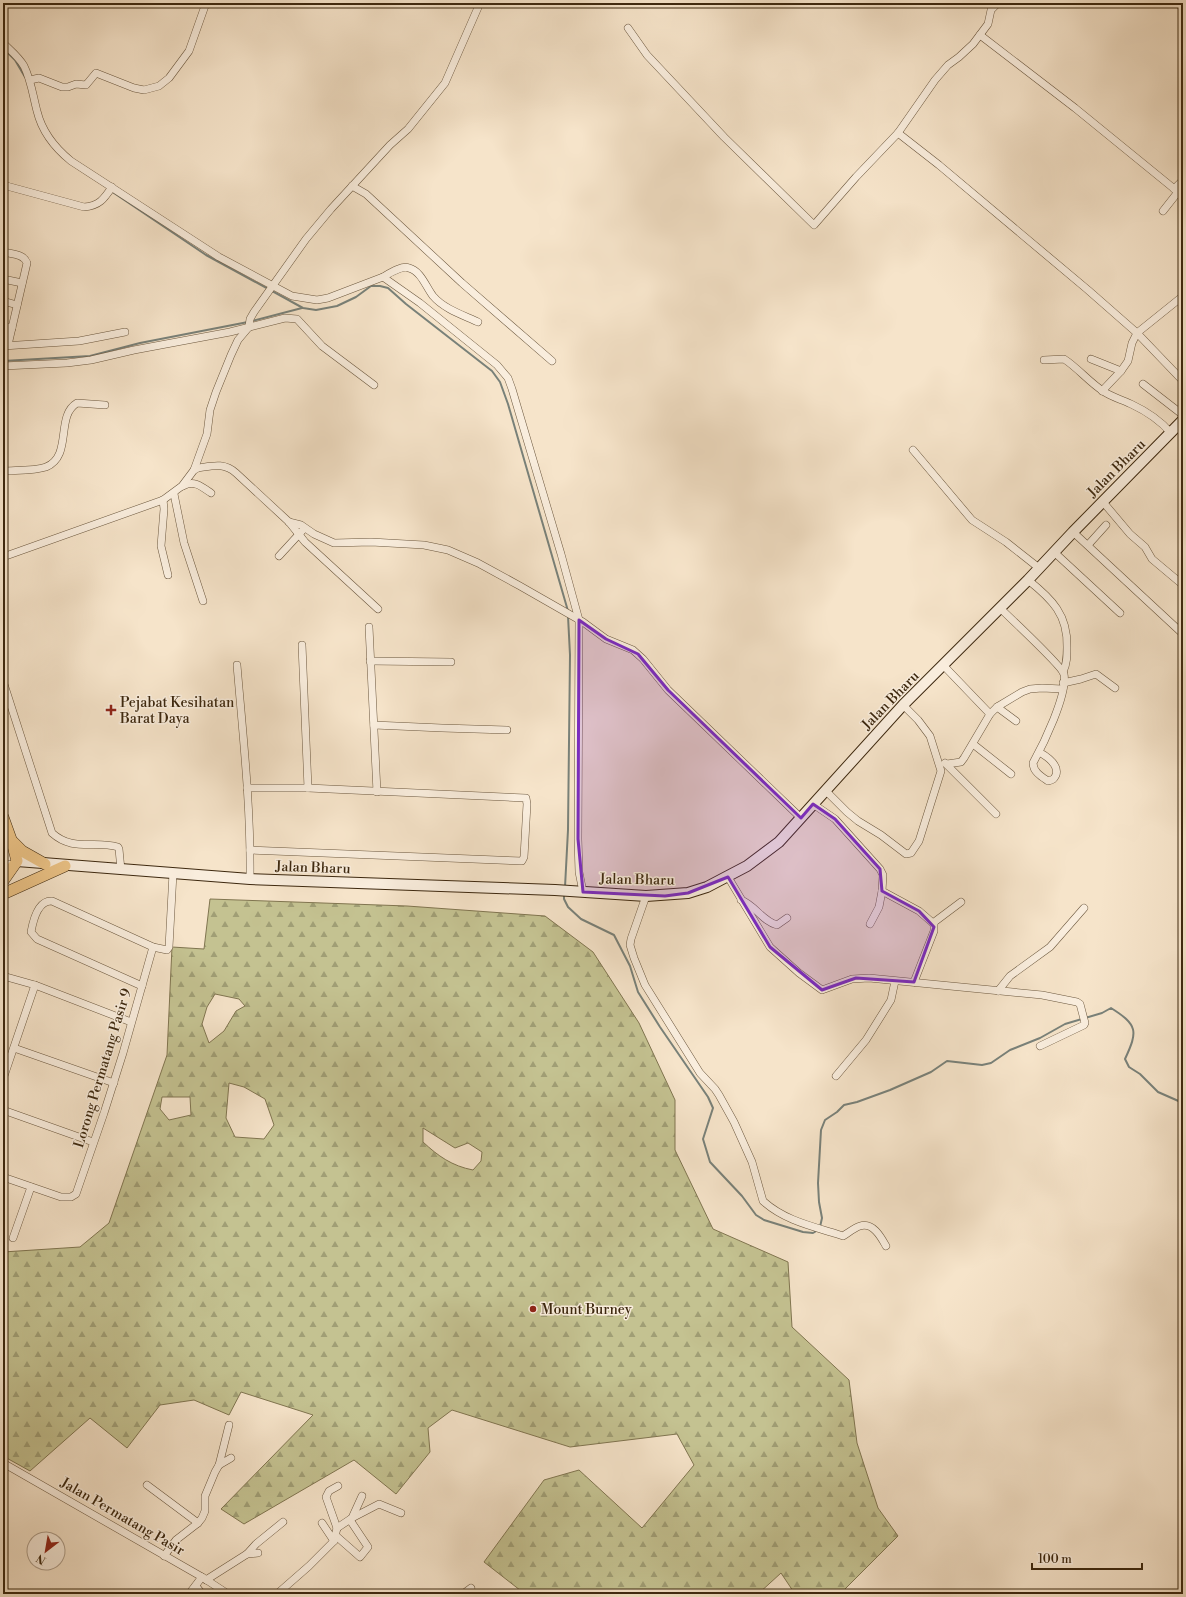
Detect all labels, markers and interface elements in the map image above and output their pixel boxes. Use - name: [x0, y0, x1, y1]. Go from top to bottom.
- street label: Jalan Bharu: [1083, 436, 1150, 502]
- street label: Jalan Bharu: [857, 667, 923, 735]
- place label: Pejabat Kesihatan Barat Daya: [119, 694, 235, 728]
- marker: Pejabat Kesihatan Barat Daya: [105, 704, 117, 716]
- street label: Jalan Bharu: [274, 858, 351, 878]
- street label: Jalan Bharu: [598, 870, 675, 890]
- street label: Lorong Permatang Pasir 9: [70, 986, 136, 1150]
- place label: Mount Burney: [541, 1301, 632, 1319]
- marker: Mount Burney: [528, 1304, 538, 1314]
- street label: Jalan Permatang Pasir: [56, 1473, 188, 1560]
- north arrow: [26, 1531, 66, 1571]
- scale bar: [1032, 1545, 1142, 1571]
- text: N: [34, 1550, 49, 1567]
- text: 100 m: [1038, 1552, 1072, 1567]

